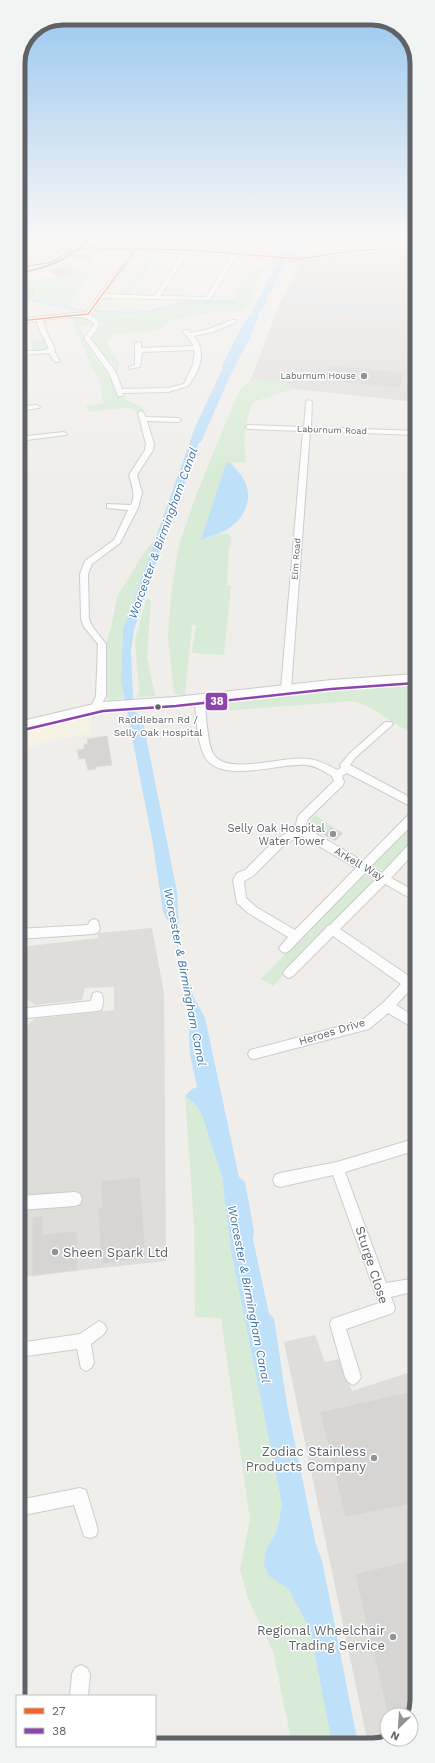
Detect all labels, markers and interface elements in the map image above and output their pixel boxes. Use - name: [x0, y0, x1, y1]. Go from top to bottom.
- place label: Laburnum House: [280, 371, 356, 381]
- marker: Laburnum House: [359, 371, 369, 381]
- street label: Laburnum Road: [297, 424, 367, 436]
- water label: Worcester & Birmingham Canal: [125, 445, 201, 620]
- street label: Elm Road: [290, 538, 302, 580]
- line badge: 38: [205, 692, 228, 711]
- text: 38: [210, 695, 224, 708]
- marker: Raddlebarn Rd / Selly Oak Hospital: [153, 702, 163, 712]
- place label: Raddlebarn Rd / Selly Oak Hospital: [114, 714, 202, 738]
- place label: Selly Oak Hospital Water Tower: [227, 822, 326, 848]
- marker: Selly Oak Hospital Water Tower: [328, 829, 338, 839]
- street label: Arkell Way: [332, 844, 387, 884]
- water label: Worcester & Birmingham Canal: [161, 887, 209, 1068]
- street label: Heroes Drive: [297, 1016, 367, 1048]
- water label: Worcester & Birmingham Canal: [225, 1204, 273, 1385]
- street label: Sturge Close: [352, 1224, 392, 1306]
- place label: Sheen Spark Ltd: [63, 1245, 168, 1260]
- marker: Sheen Spark Ltd: [50, 1247, 60, 1257]
- place label: Zodiac Stainless Products Company: [246, 1444, 366, 1474]
- marker: Zodiac Stainless Products Company: [369, 1453, 379, 1463]
- place label: Regional Wheelchair Trading Service: [257, 1623, 385, 1653]
- marker: Regional Wheelchair Trading Service: [388, 1632, 398, 1642]
- legend: [16, 1695, 156, 1747]
- text: 27: [52, 1704, 66, 1718]
- north arrow: [379, 1707, 419, 1747]
- text: 38: [52, 1724, 66, 1738]
- text: N: [389, 1728, 401, 1743]

